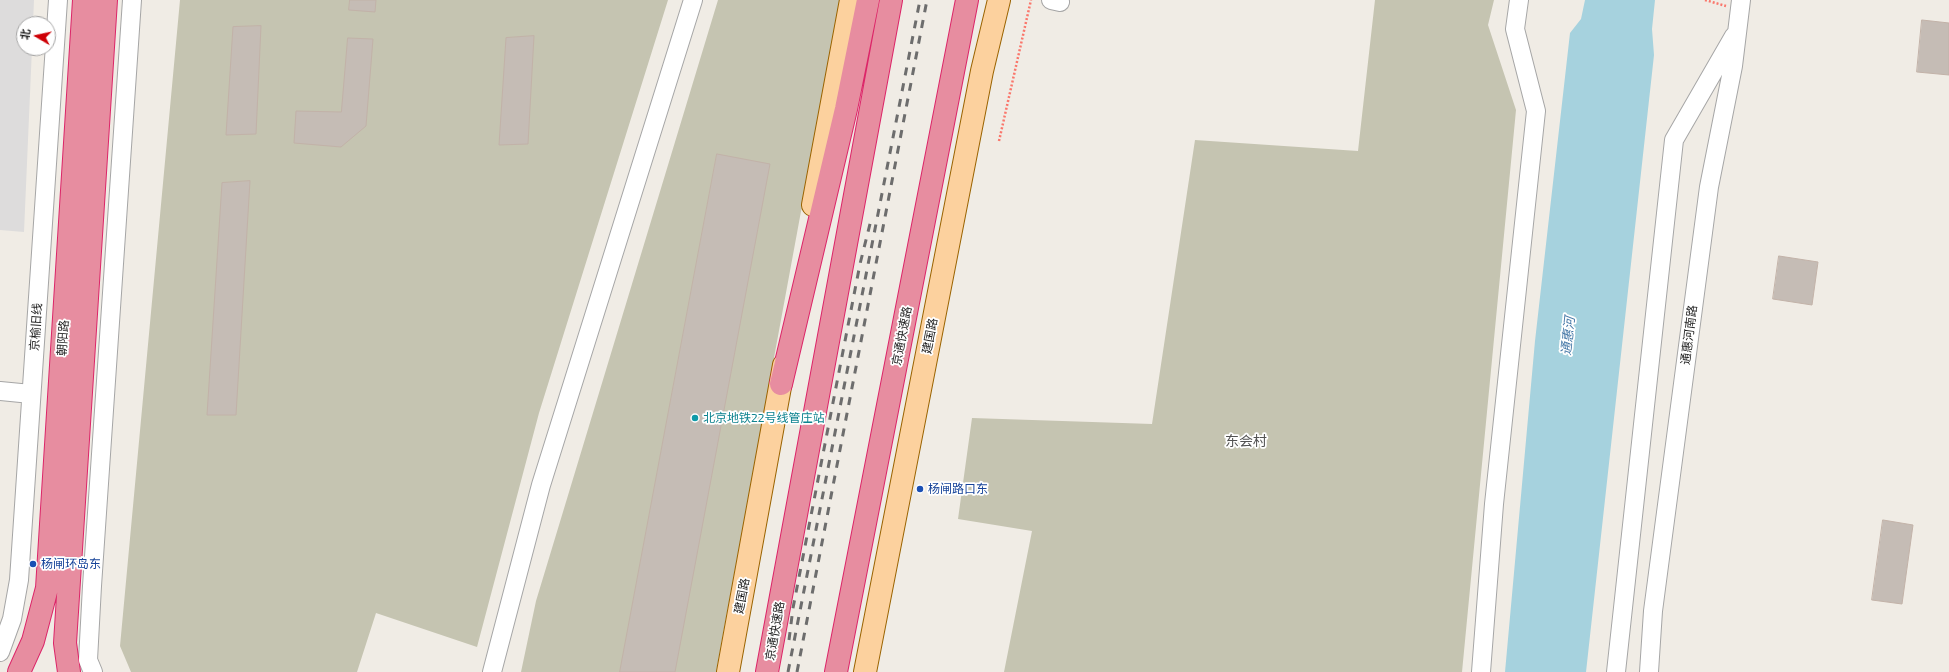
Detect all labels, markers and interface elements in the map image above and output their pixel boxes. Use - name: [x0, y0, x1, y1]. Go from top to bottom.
- north arrow: [16, 16, 56, 56]
- text: 北: [17, 28, 32, 41]
- street label: 京榆旧线: [27, 303, 45, 351]
- street label: 通惠河南路: [1678, 304, 1700, 366]
- street label: 京通快速路: [889, 305, 915, 367]
- water label: 通惠河: [1558, 316, 1578, 356]
- street label: 建国路: [919, 317, 941, 355]
- street label: 朝阳路: [55, 320, 71, 356]
- place label: 北京地铁22号线管庄站: [703, 411, 824, 425]
- marker: 北京地铁22号线管庄站: [690, 413, 700, 423]
- district label: 东会村: [1225, 433, 1267, 449]
- place label: 杨闸路口东: [928, 482, 988, 496]
- marker: 杨闸路口东: [915, 484, 925, 494]
- place label: 杨闸环岛东: [41, 557, 101, 571]
- marker: 杨闸环岛东: [28, 559, 38, 569]
- street label: 建国路: [731, 577, 753, 615]
- street label: 京通快速路: [763, 600, 787, 662]

